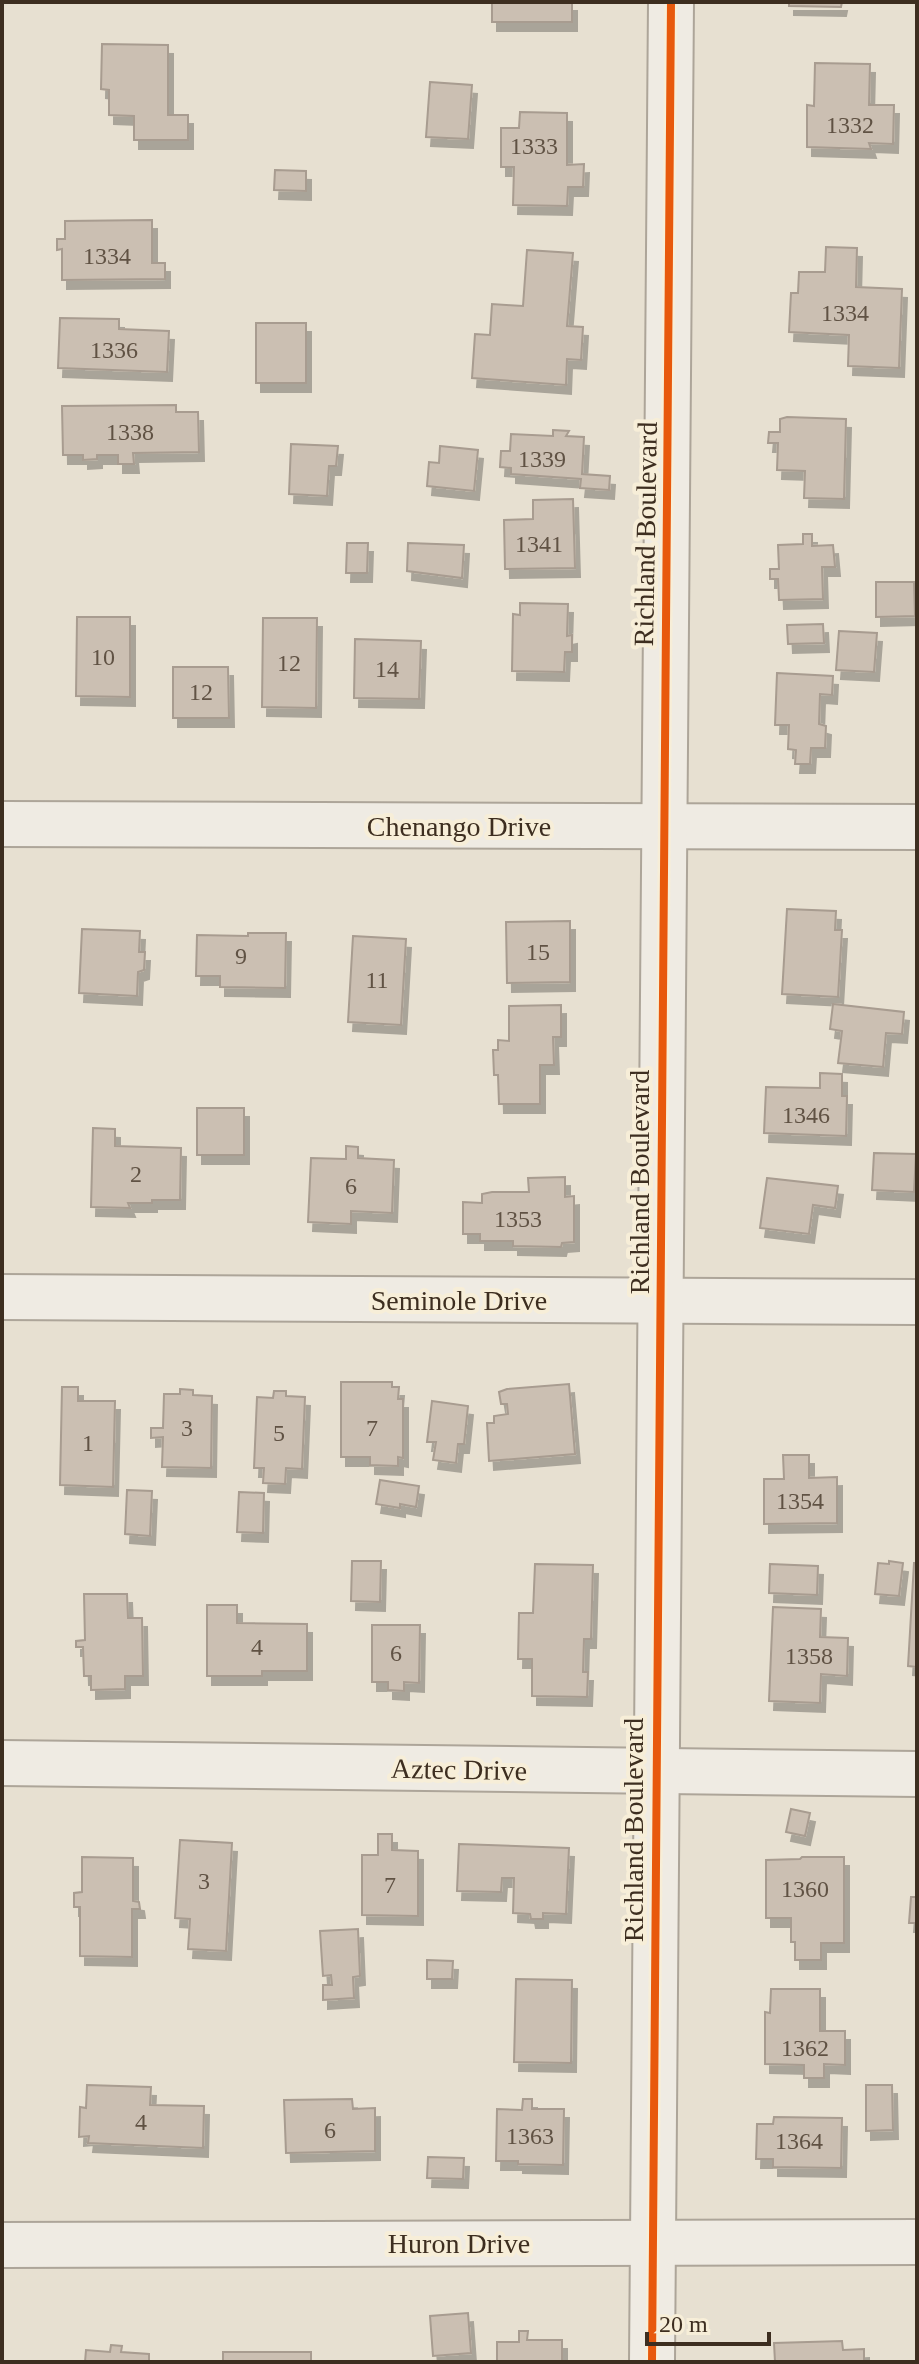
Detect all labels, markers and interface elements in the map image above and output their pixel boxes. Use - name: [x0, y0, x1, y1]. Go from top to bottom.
- house number: 1332: [826, 112, 874, 138]
- house number: 1333: [510, 133, 558, 159]
- house number: 1334: [83, 243, 131, 269]
- house number: 1334: [821, 300, 869, 326]
- house number: 1336: [90, 337, 138, 363]
- house number: 1338: [106, 419, 154, 445]
- street label: Richland Boulevard: [628, 421, 663, 647]
- house number: 1339: [518, 446, 566, 472]
- house number: 1341: [515, 531, 563, 557]
- house number: 10: [91, 644, 115, 670]
- house number: 12: [277, 650, 301, 676]
- house number: 14: [375, 656, 399, 682]
- house number: 12: [189, 679, 213, 705]
- street label: Chenango Drive: [367, 811, 551, 842]
- house number: 15: [526, 939, 550, 965]
- house number: 9: [235, 943, 247, 969]
- house number: 11: [365, 967, 389, 993]
- street label: Richland Boulevard: [624, 1070, 655, 1294]
- house number: 1346: [782, 1102, 830, 1128]
- house number: 2: [130, 1161, 142, 1187]
- house number: 6: [345, 1173, 357, 1199]
- house number: 1353: [494, 1206, 542, 1232]
- street label: Seminole Drive: [371, 1285, 547, 1316]
- house number: 3: [181, 1415, 193, 1441]
- house number: 7: [366, 1415, 378, 1441]
- house number: 5: [273, 1420, 285, 1446]
- house number: 1: [82, 1430, 94, 1456]
- house number: 1354: [776, 1488, 824, 1514]
- house number: 4: [251, 1634, 263, 1660]
- house number: 6: [390, 1640, 402, 1666]
- house number: 1358: [785, 1643, 833, 1669]
- street label: Richland Boulevard: [618, 1718, 649, 1942]
- street label: Aztec Drive: [391, 1753, 527, 1786]
- house number: 3: [198, 1868, 210, 1894]
- house number: 7: [384, 1872, 396, 1898]
- house number: 1360: [781, 1876, 829, 1902]
- house number: 1362: [781, 2035, 829, 2061]
- house number: 4: [135, 2109, 147, 2135]
- house number: 6: [324, 2117, 336, 2143]
- house number: 1363: [506, 2123, 554, 2149]
- house number: 1364: [775, 2128, 823, 2154]
- street label: Huron Drive: [388, 2228, 530, 2259]
- scale bar: [647, 2296, 769, 2346]
- text: 20 m: [659, 2311, 708, 2337]

